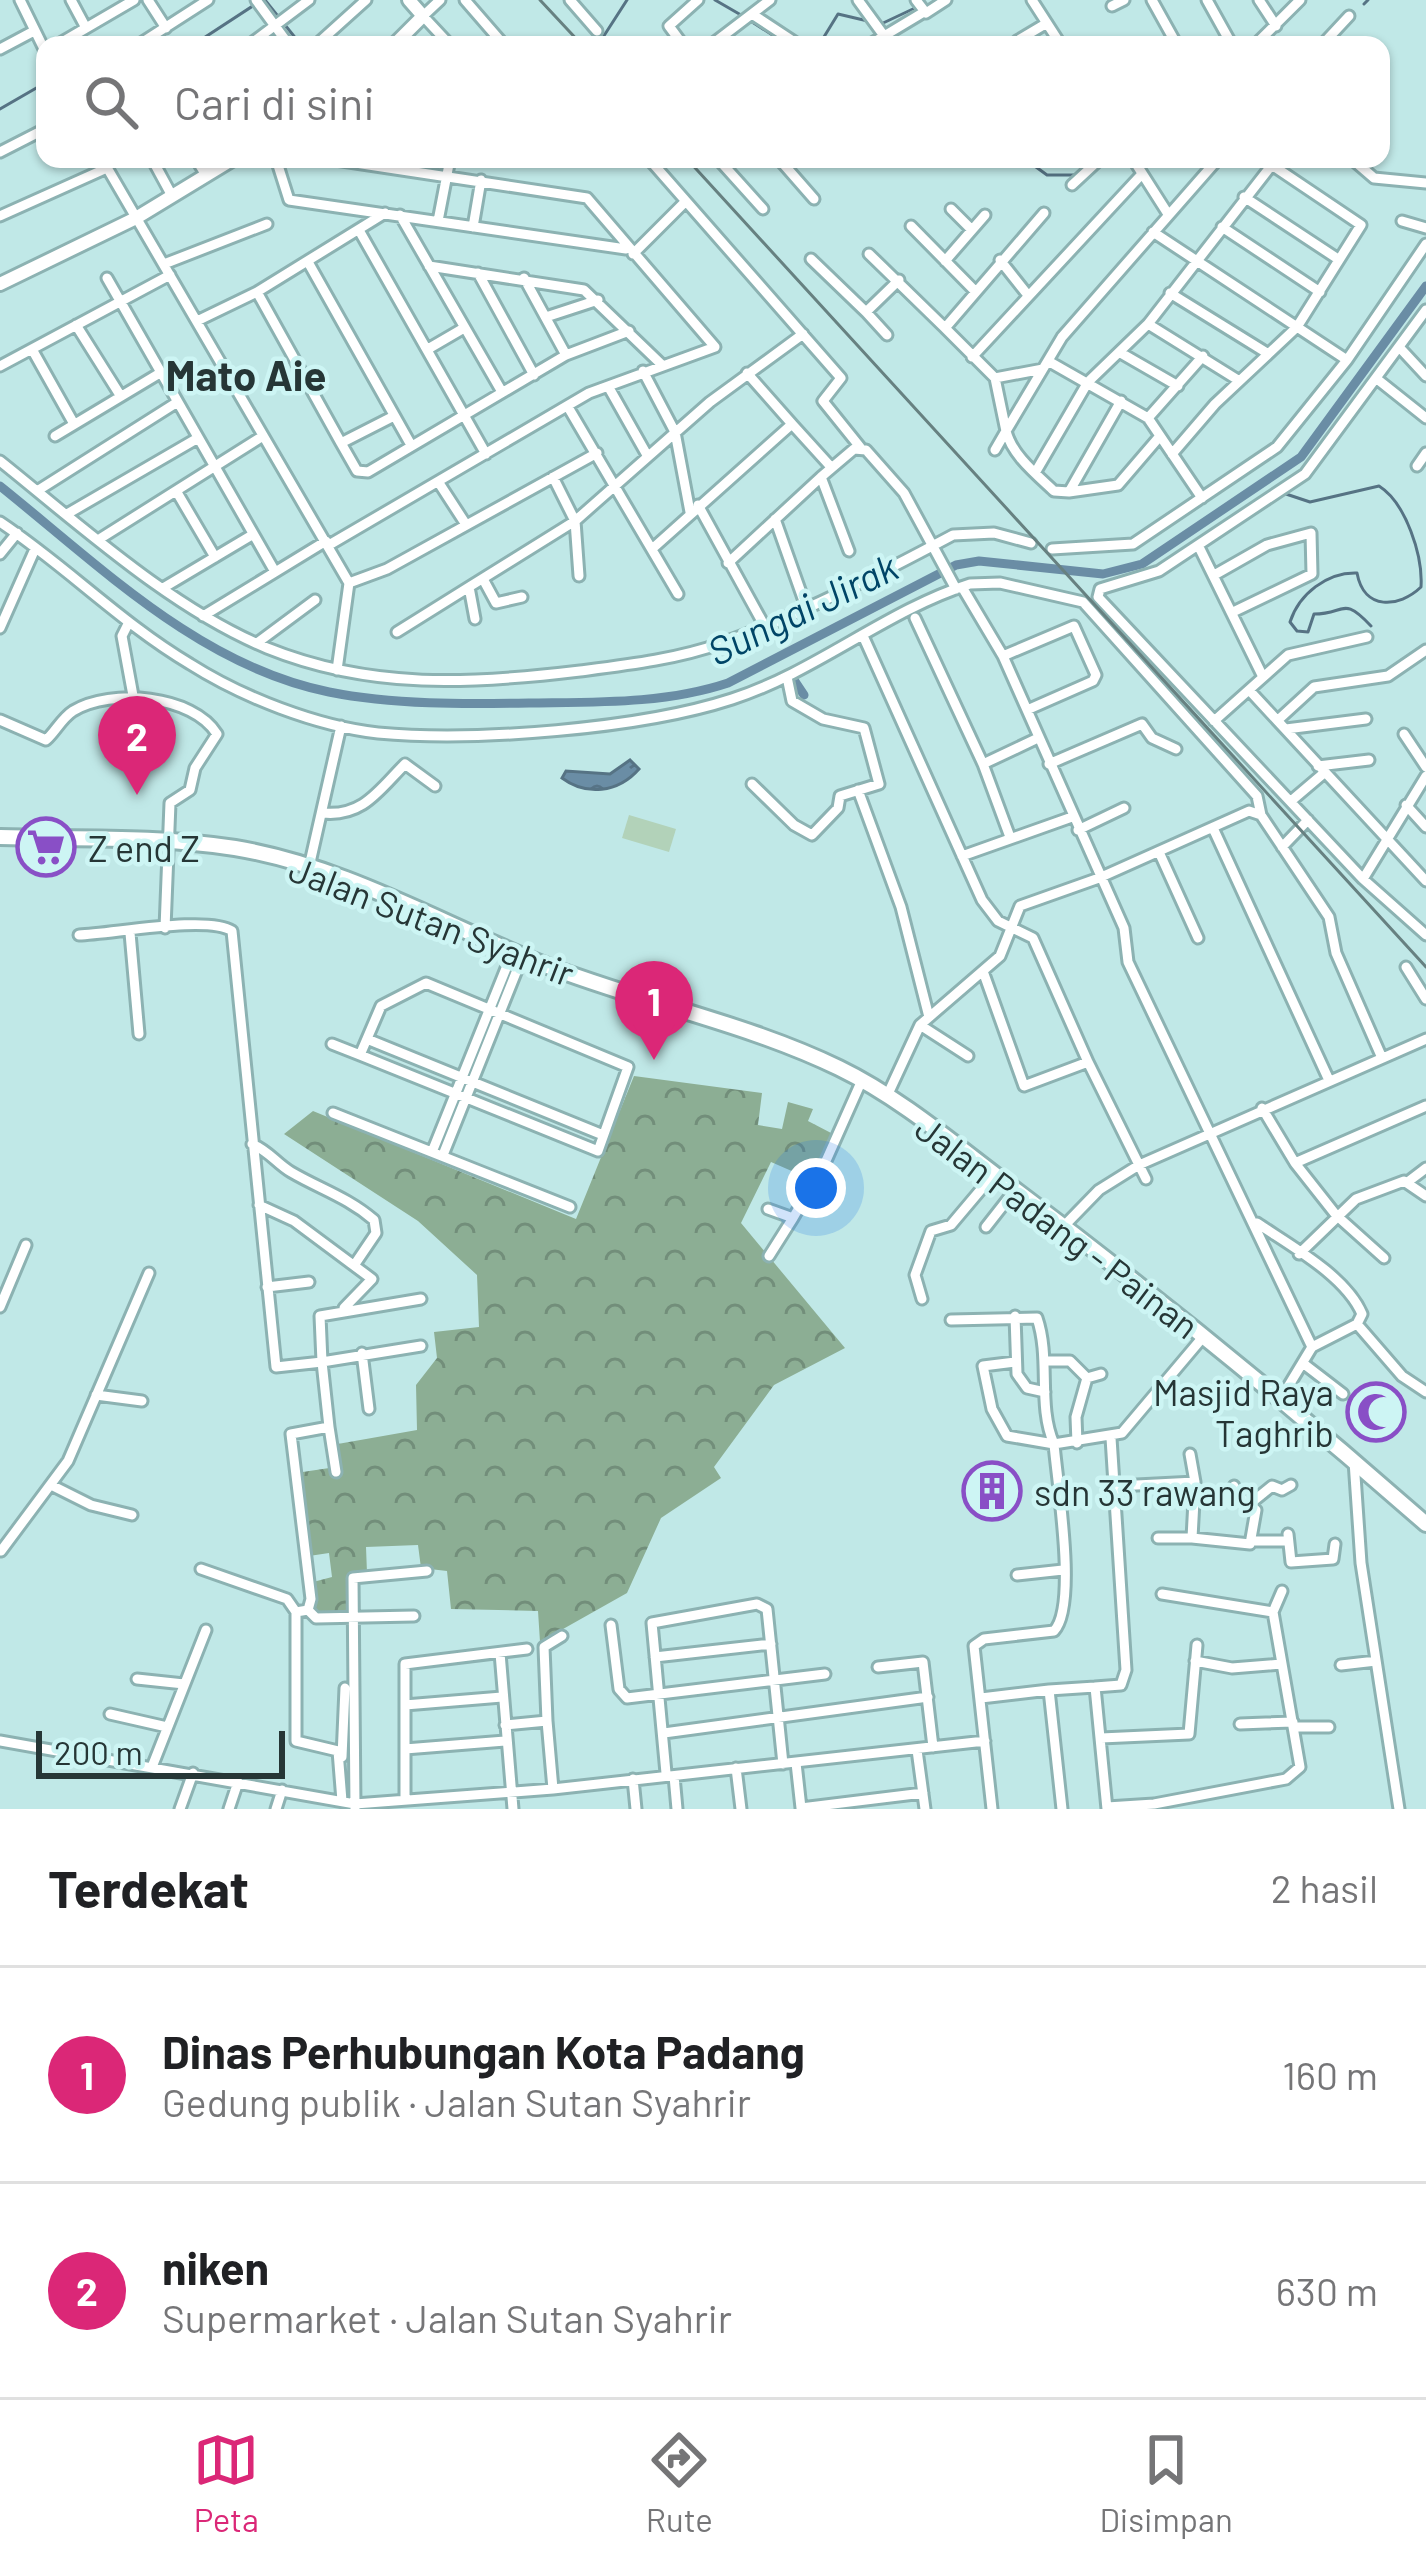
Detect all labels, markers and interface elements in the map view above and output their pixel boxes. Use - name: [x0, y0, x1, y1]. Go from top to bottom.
- search box: [36, 36, 1390, 168]
- icon: search: [78, 69, 144, 135]
- text: Cari di sini: [174, 75, 375, 129]
- district label: Mato Aie: [165, 349, 327, 399]
- water label: Sungai Jirak: [699, 542, 905, 674]
- pin: 2: [98, 696, 176, 795]
- supermarket icon: Z end Z: [15, 816, 77, 878]
- place label: Z end Z: [88, 826, 200, 869]
- street label: Jalan Sutan Syahrir: [284, 846, 580, 994]
- pin: 1: [615, 961, 693, 1060]
- street label: Jalan Padang - Painan: [908, 1106, 1208, 1346]
- your location: [786, 1158, 846, 1218]
- place label: Masjid Raya Taghrib: [1153, 1370, 1334, 1454]
- mosque icon: Masjid Raya Taghrib: [1345, 1381, 1407, 1443]
- building icon: sdn 33 rawang: [961, 1460, 1023, 1522]
- place label: sdn 33 rawang: [1034, 1470, 1256, 1513]
- scale bar: [36, 1725, 285, 1778]
- text: 200 m: [54, 1732, 143, 1772]
- text: Terdekat: [48, 1857, 249, 1918]
- text: 2 hasil: [1271, 1864, 1378, 1911]
- text: Dinas Perhubungan Kota Padang: [162, 2024, 805, 2078]
- text: 1: [80, 2051, 94, 2098]
- text: 160 m: [1282, 2051, 1378, 2098]
- text: Gedung publik · Jalan Sutan Syahrir: [162, 2078, 751, 2125]
- text: niken: [162, 2240, 269, 2294]
- text: 2: [76, 2267, 98, 2314]
- text: 630 m: [1276, 2267, 1378, 2314]
- text: Supermarket · Jalan Sutan Syahrir: [162, 2294, 732, 2341]
- tab: Peta: [193, 2427, 259, 2539]
- tab: Rute: [646, 2427, 713, 2539]
- tab: Disimpan: [1099, 2427, 1233, 2539]

